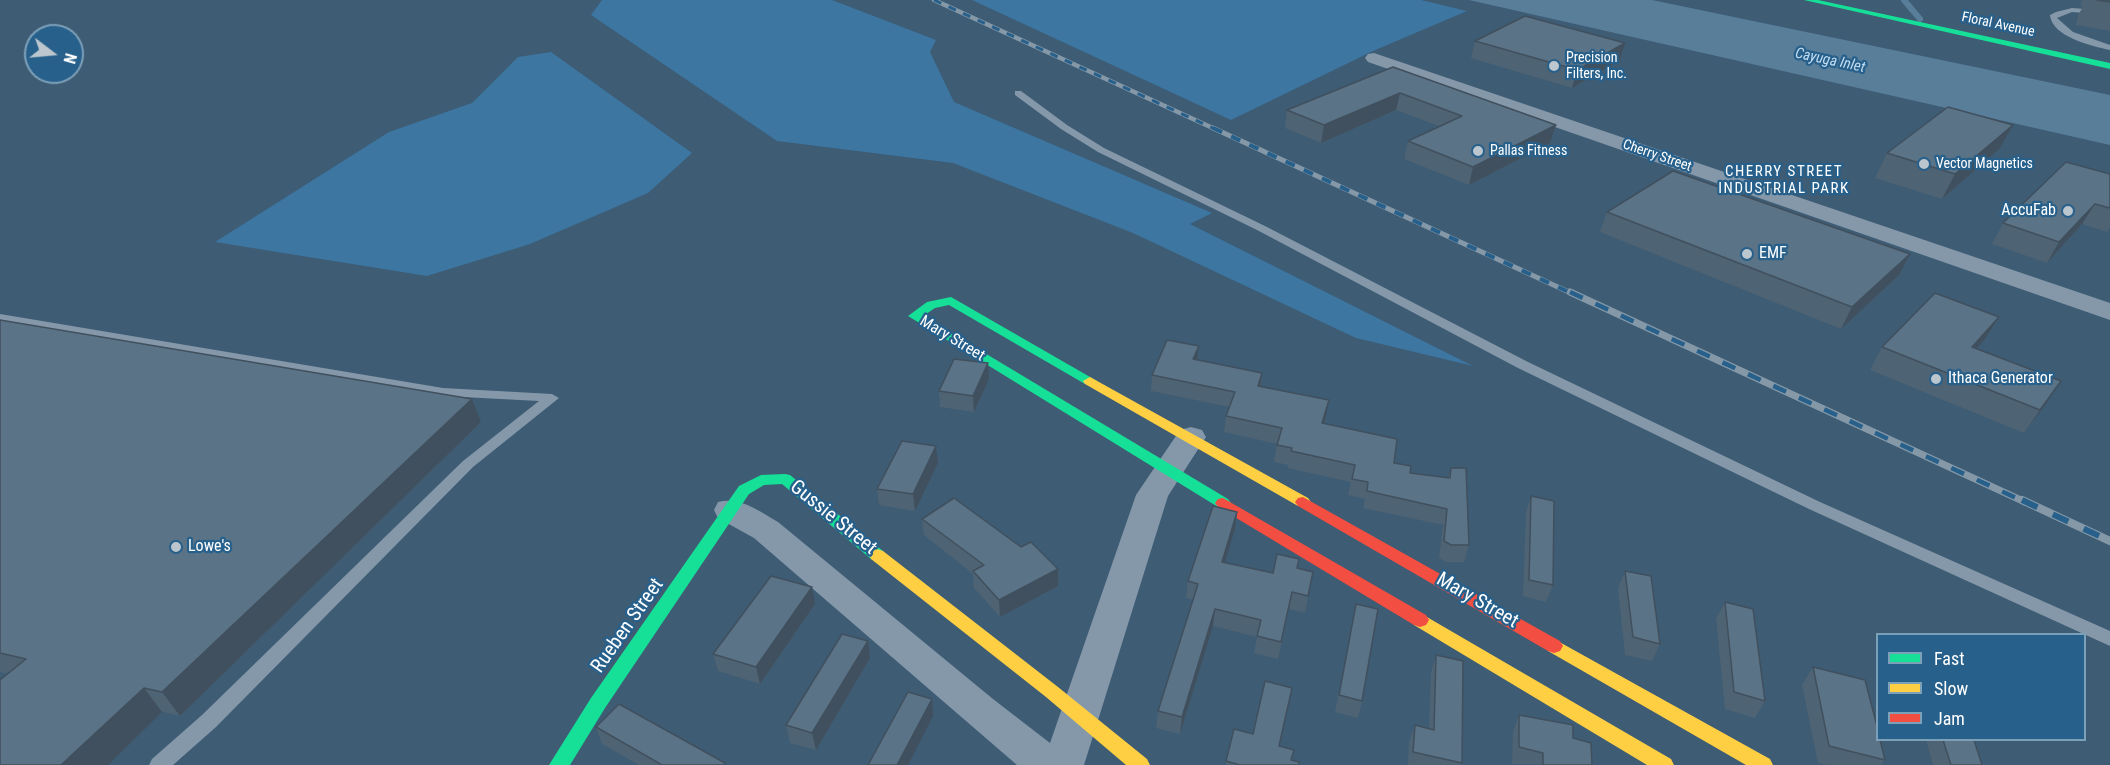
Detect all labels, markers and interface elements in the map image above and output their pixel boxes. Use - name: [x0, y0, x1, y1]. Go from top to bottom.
- street label: Floral Avenue: [1960, 9, 2036, 41]
- north arrow: [24, 24, 84, 84]
- water label: Cayuga Inlet: [1793, 45, 1867, 77]
- place label: Precision Filters, Inc.: [1566, 50, 1627, 82]
- text: N: [59, 51, 80, 66]
- marker: Precision Filters, Inc.: [1547, 59, 1561, 73]
- street label: Cherry Street: [1620, 136, 1694, 176]
- place label: Pallas Fitness: [1490, 143, 1567, 159]
- marker: Pallas Fitness: [1471, 144, 1485, 158]
- place label: Vector Magnetics: [1936, 156, 2033, 172]
- marker: Vector Magnetics: [1917, 157, 1931, 171]
- district label: CHERRY STREET INDUSTRIAL PARK: [1718, 163, 1850, 198]
- place label: AccuFab: [2001, 201, 2056, 221]
- marker: AccuFab: [2061, 204, 2075, 218]
- place label: EMF: [1759, 244, 1787, 264]
- marker: EMF: [1740, 247, 1754, 261]
- street label: Mary Street: [916, 312, 988, 366]
- place label: Ithaca Generator: [1948, 369, 2053, 389]
- marker: Ithaca Generator: [1929, 372, 1943, 386]
- street label: Gussie Street: [785, 476, 881, 560]
- place label: Lowe's: [188, 537, 231, 557]
- marker: Lowe's: [169, 540, 183, 554]
- street label: Mary Street: [1432, 568, 1522, 634]
- street label: Rueben Street: [587, 574, 669, 678]
- legend: [1876, 633, 2086, 741]
- text: Fast: [1934, 648, 1965, 669]
- text: Slow: [1934, 678, 1968, 699]
- text: Jam: [1934, 708, 1965, 729]

